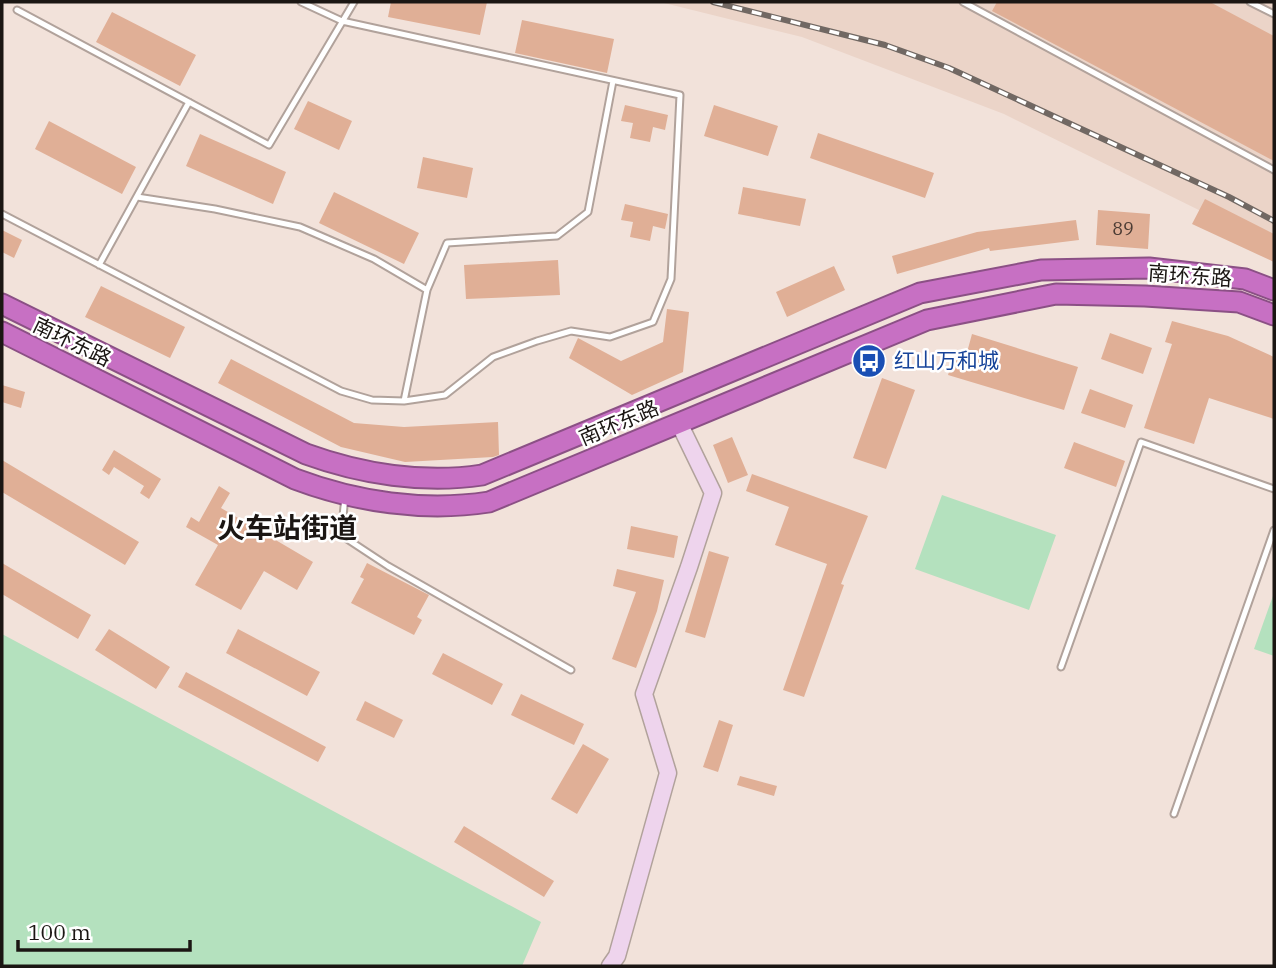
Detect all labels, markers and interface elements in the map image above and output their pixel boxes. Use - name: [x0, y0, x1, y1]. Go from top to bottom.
- house number: 89: [1112, 217, 1134, 240]
- street label: 南环东路: [1147, 258, 1233, 292]
- street label: 南环东路: [29, 310, 116, 372]
- bus stop icon: 红山万和城: [850, 342, 888, 380]
- place label: 红山万和城: [894, 346, 999, 374]
- street label: 南环东路: [574, 393, 663, 451]
- district label: 火车站街道: [217, 509, 357, 546]
- scale bar: [18, 908, 189, 952]
- text: 100 m: [28, 918, 91, 946]

